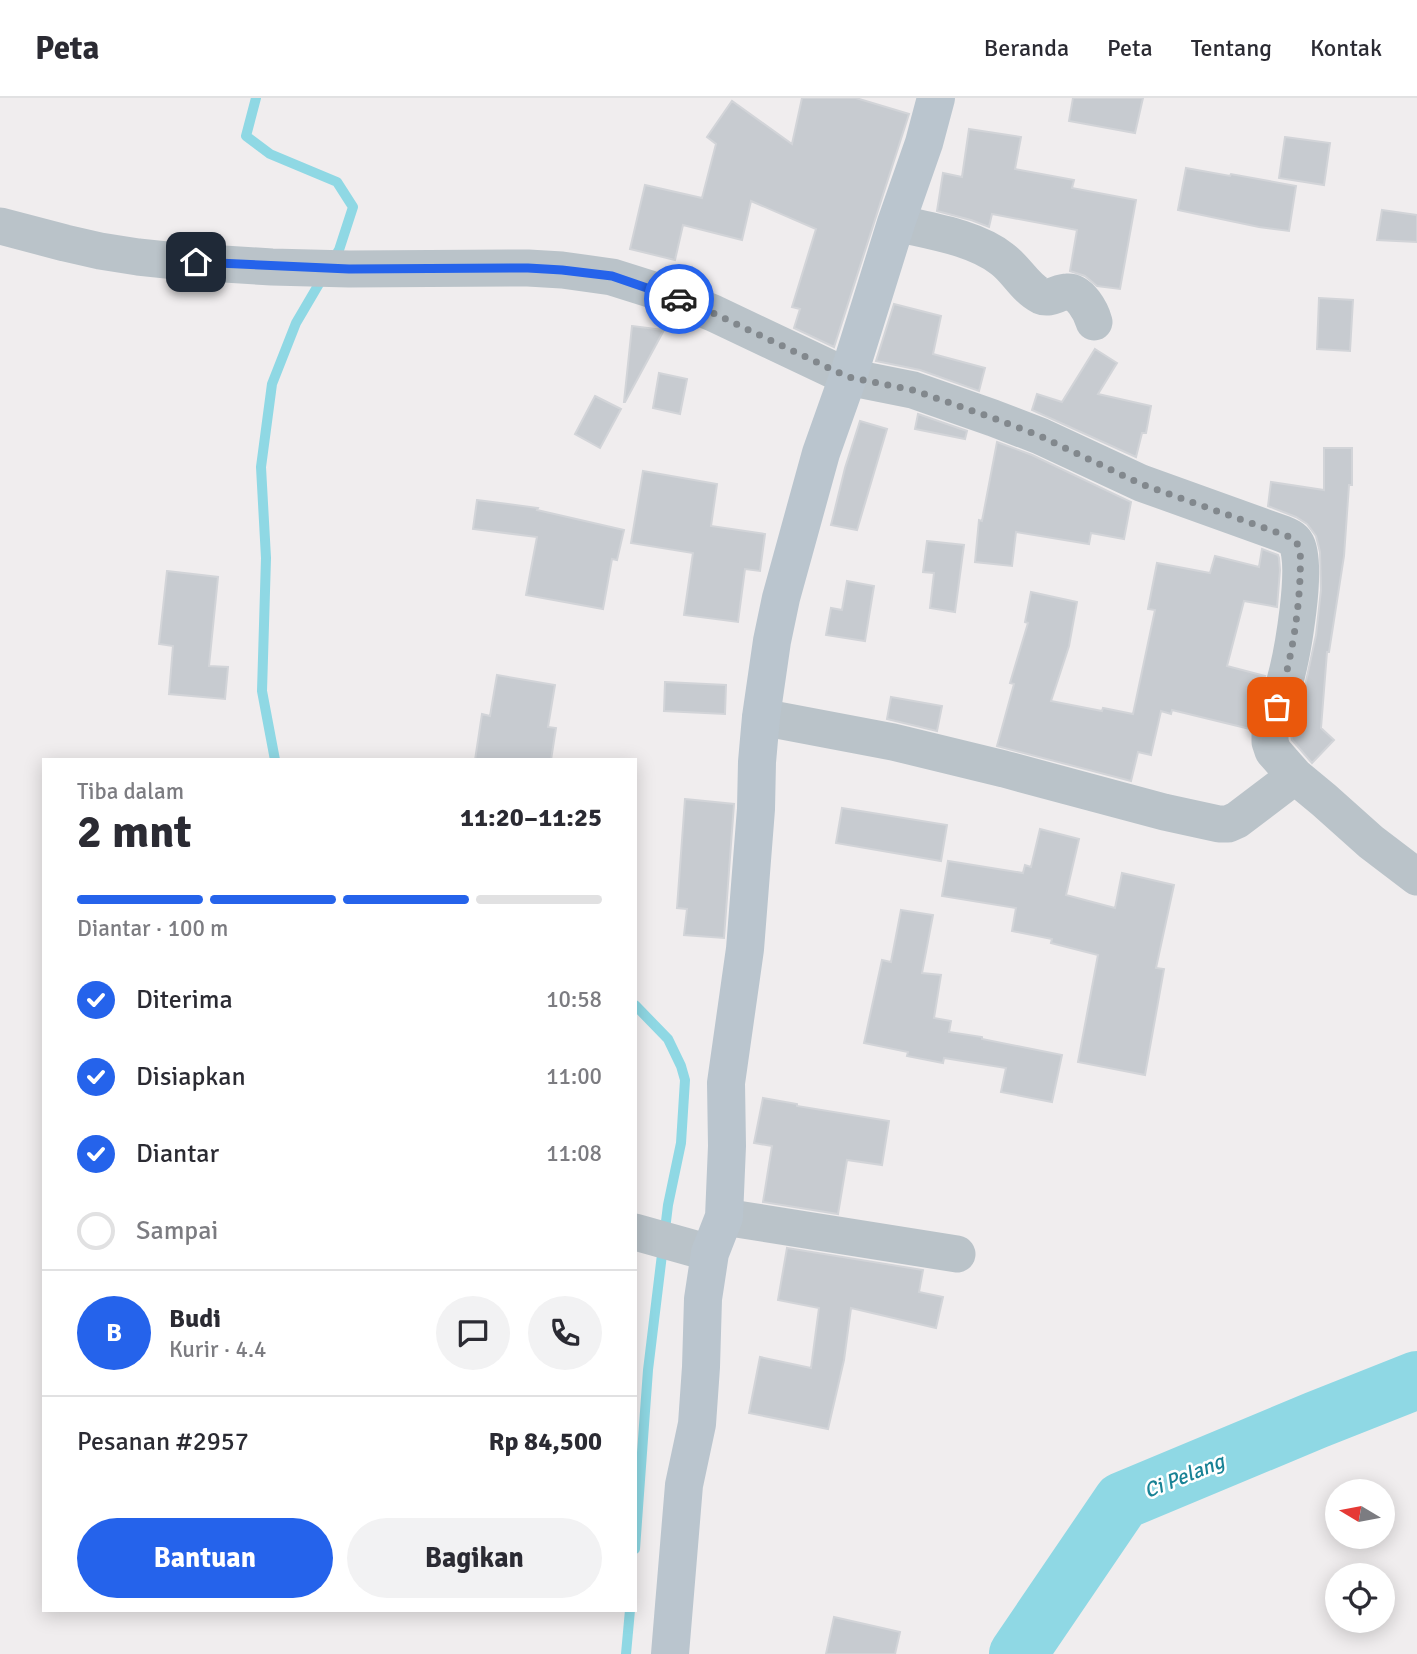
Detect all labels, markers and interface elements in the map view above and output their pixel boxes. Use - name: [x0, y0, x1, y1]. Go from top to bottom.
- text: Peta: [35, 28, 99, 69]
- text: Beranda: [984, 33, 1069, 63]
- text: Peta: [1107, 33, 1153, 63]
- text: Tentang: [1191, 33, 1272, 63]
- text: Kontak: [1310, 33, 1382, 63]
- pin: [166, 232, 226, 292]
- icon: home: [177, 243, 215, 281]
- courier: [644, 264, 714, 334]
- icon: car: [660, 280, 698, 318]
- pin: [1247, 677, 1307, 737]
- icon: bag: [1258, 688, 1296, 726]
- text: Tiba dalam: [77, 777, 184, 806]
- text: 11:20–11:25: [460, 802, 602, 834]
- text: 2 mnt: [77, 804, 192, 860]
- text: Diantar · 100 m: [77, 914, 228, 943]
- icon: check: [77, 981, 115, 1019]
- text: Diterima: [136, 984, 233, 1016]
- text: 10:58: [546, 985, 602, 1014]
- icon: check: [77, 1058, 115, 1096]
- text: Disiapkan: [136, 1061, 246, 1093]
- text: 11:00: [546, 1062, 602, 1091]
- icon: check: [77, 1135, 115, 1173]
- text: Diantar: [136, 1138, 219, 1170]
- text: 11:08: [546, 1139, 602, 1168]
- text: Sampai: [136, 1215, 218, 1247]
- button: chat: [436, 1296, 510, 1370]
- button: phone: [528, 1296, 602, 1370]
- text: Budi: [169, 1303, 221, 1335]
- text: B: [106, 1317, 122, 1349]
- text: Kurir · 4.4: [169, 1335, 266, 1364]
- text: Pesanan #2957: [77, 1426, 249, 1458]
- text: Rp 84,500: [488, 1426, 602, 1458]
- water label: Ci Pelang: [1140, 1447, 1230, 1504]
- north arrow: [1325, 1479, 1395, 1549]
- map controls: [1325, 1479, 1395, 1633]
- button: Bantuan: [77, 1518, 333, 1598]
- button: Bagikan: [347, 1518, 602, 1598]
- button: locate: [1325, 1563, 1395, 1633]

